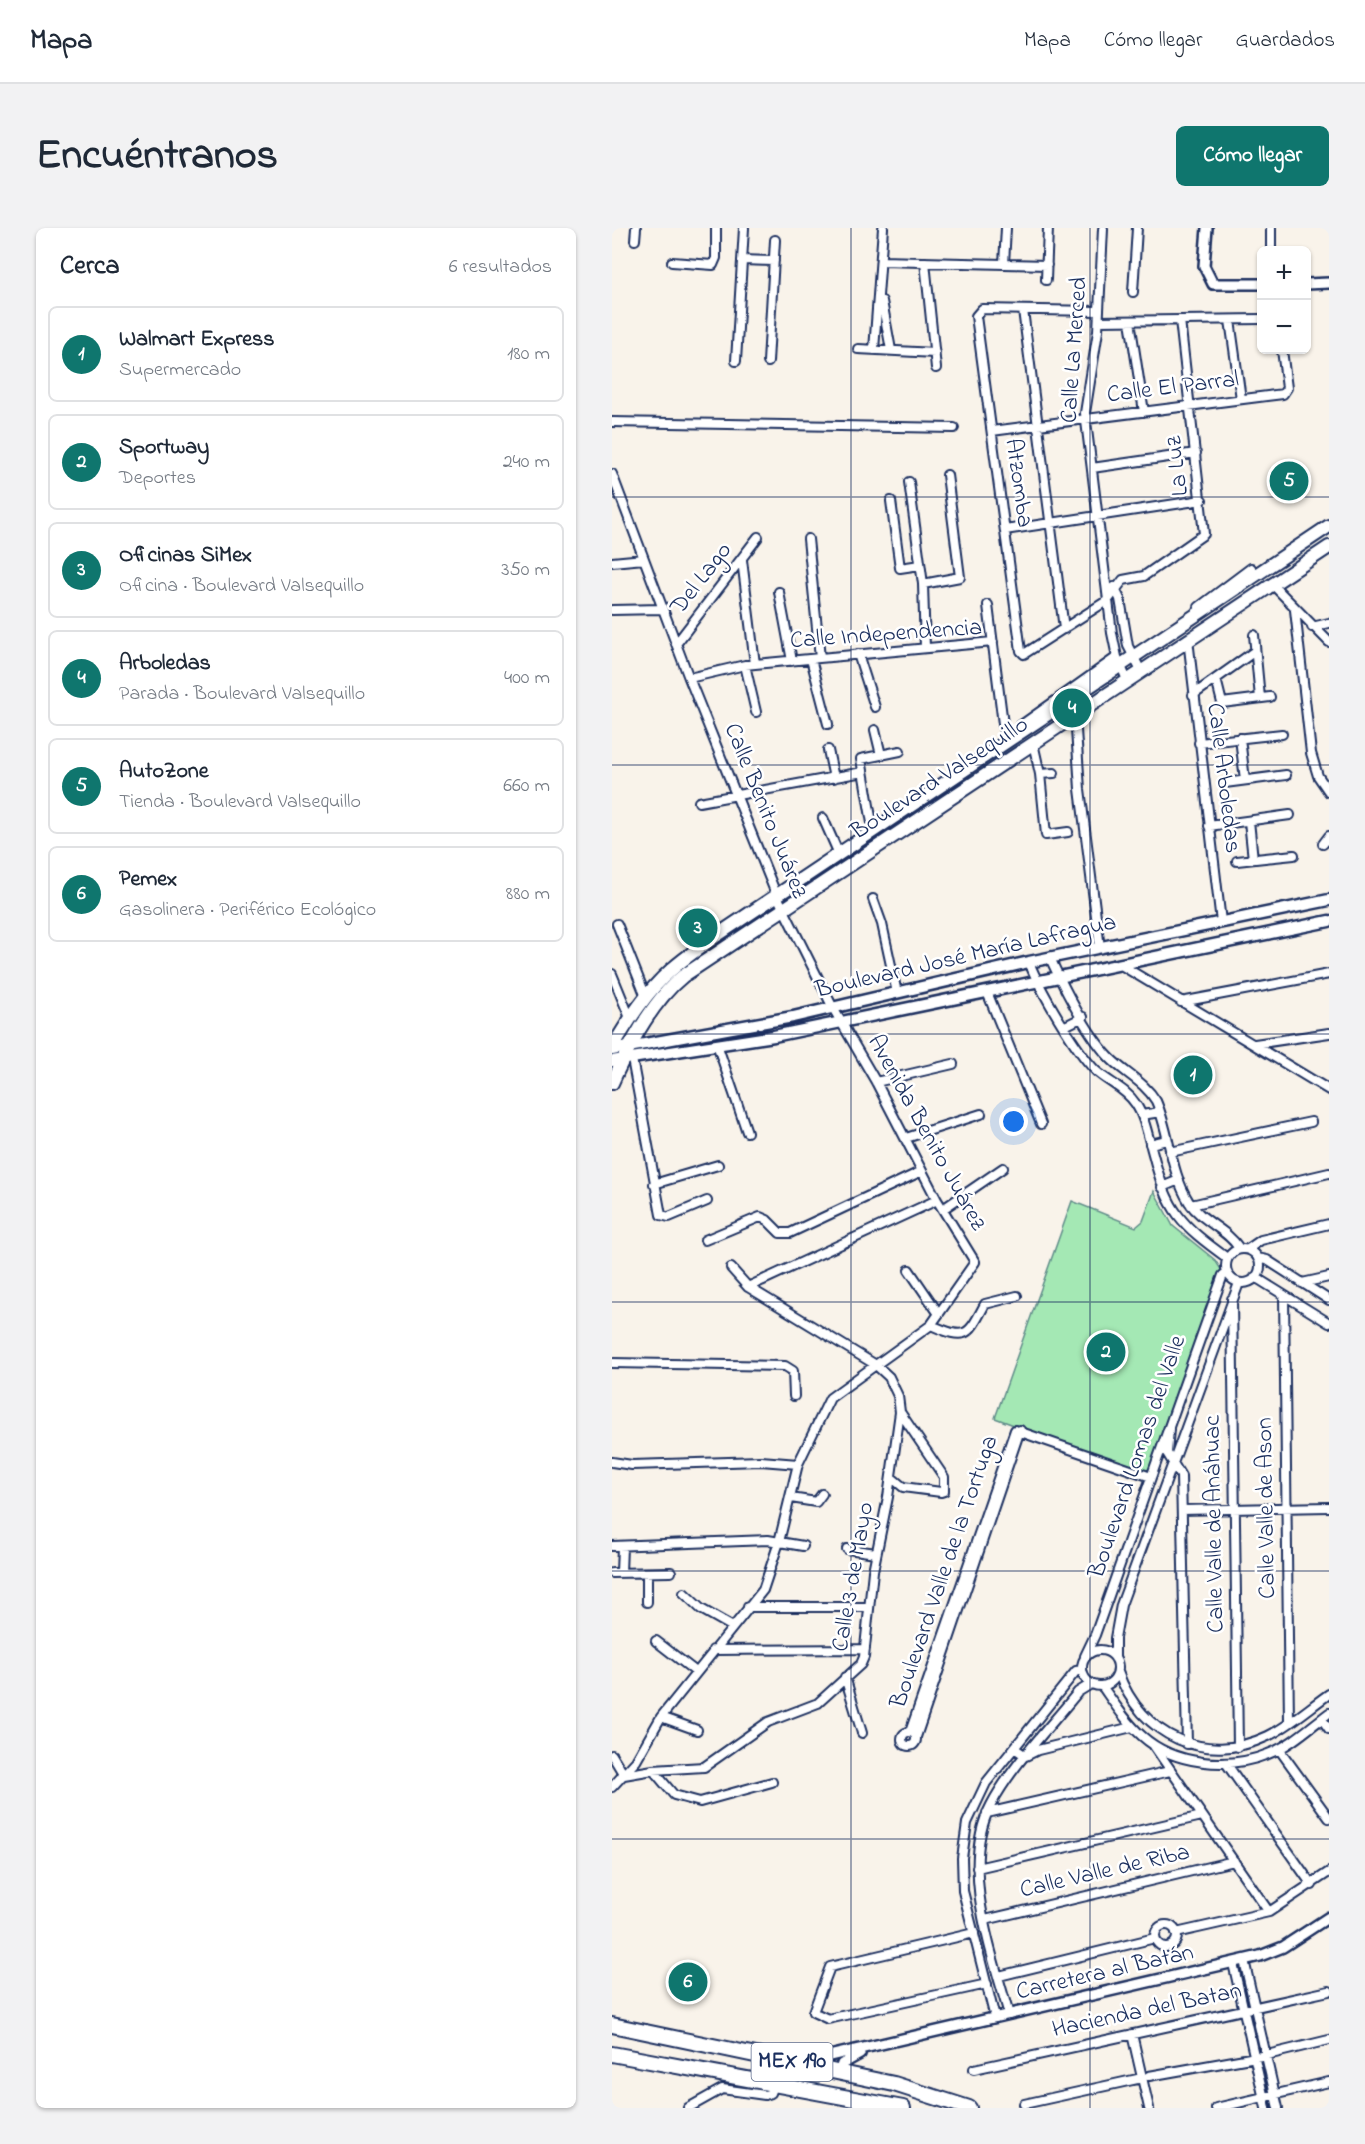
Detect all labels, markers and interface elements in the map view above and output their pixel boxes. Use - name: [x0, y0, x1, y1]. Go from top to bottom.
- text: Mapa: [30, 21, 92, 62]
- text: Mapa: [1024, 26, 1071, 56]
- text: Cómo llegar: [1104, 26, 1202, 56]
- text: Guardados: [1235, 26, 1335, 56]
- text: Encuéntranos: [36, 126, 278, 187]
- button: Cómo llegar: [1176, 126, 1329, 186]
- map controls: [1257, 246, 1311, 354]
- button: +: [1257, 246, 1311, 300]
- text: Cerca: [60, 248, 120, 286]
- text: 6 resultados: [449, 253, 552, 282]
- street label: Calle La Merced: [1052, 275, 1098, 424]
- button: −: [1257, 300, 1311, 354]
- text: Walmart Express: [119, 324, 275, 356]
- text: 1: [78, 340, 85, 369]
- text: 180 m: [507, 340, 550, 369]
- text: Supermercado: [119, 356, 241, 385]
- street label: Calle El Parral: [1105, 363, 1241, 413]
- text: Sportway: [119, 432, 209, 464]
- street label: La Luz: [1157, 433, 1199, 498]
- street label: Atzomba: [994, 436, 1042, 530]
- text: 2: [77, 448, 86, 477]
- text: 240 m: [503, 448, 550, 477]
- pin: 5: [1270, 458, 1308, 504]
- text: Deportes: [119, 464, 196, 493]
- street label: Del Lago: [662, 535, 742, 623]
- text: Oficinas SiMex: [119, 540, 252, 572]
- text: 3: [77, 556, 86, 585]
- text: 350 m: [501, 556, 550, 585]
- text: Oficina · Boulevard Valsequillo: [119, 572, 364, 601]
- street label: Calle Independencia: [789, 611, 983, 659]
- text: Arboledas: [119, 648, 211, 680]
- text: 4: [77, 664, 86, 693]
- text: 400 m: [504, 664, 550, 693]
- text: Parada · Boulevard Valsequillo: [119, 680, 365, 709]
- pin: 4: [1052, 686, 1092, 730]
- street label: Calle Arboledas: [1196, 701, 1250, 855]
- street label: Boulevard Valsequillo: [843, 708, 1036, 850]
- street label: Calle Benito Juárez: [714, 718, 816, 905]
- text: AutoZone: [119, 756, 209, 788]
- text: 5: [76, 772, 87, 801]
- text: 660 m: [503, 772, 550, 801]
- text: Tienda · Boulevard Valsequillo: [119, 788, 361, 817]
- text: Pemex: [119, 864, 177, 896]
- text: 6: [77, 880, 86, 909]
- text: 880 m: [506, 880, 550, 909]
- text: Gasolinera · Periférico Ecológico: [119, 896, 376, 925]
- street label: Boulevard José María Lafragua: [811, 905, 1120, 1009]
- pin: 3: [678, 906, 718, 950]
- street label: Avenida Benito Juárez: [857, 1029, 995, 1238]
- pin: 1: [1174, 1052, 1212, 1098]
- your location: [999, 1107, 1028, 1136]
- pin: 2: [1086, 1330, 1126, 1374]
- street label: Boulevard Lomas del Valle: [1080, 1331, 1196, 1584]
- street label: Calle Valle de Anáhuac: [1196, 1415, 1234, 1633]
- street label: Calle Valle de Ason: [1248, 1417, 1286, 1599]
- street label: Boulevard Valle de la Tortuga: [881, 1431, 1008, 1714]
- street label: Calle 3 de Mayo: [824, 1500, 885, 1655]
- street label: Calle Valle de Riba: [1017, 1835, 1193, 1909]
- street label: Carretera al Batán: [1013, 1936, 1197, 2010]
- pin: 6: [668, 1960, 708, 2004]
- street label: Hacienda del Batan: [1049, 1974, 1245, 2048]
- road number: MEX 190: [752, 2043, 832, 2081]

